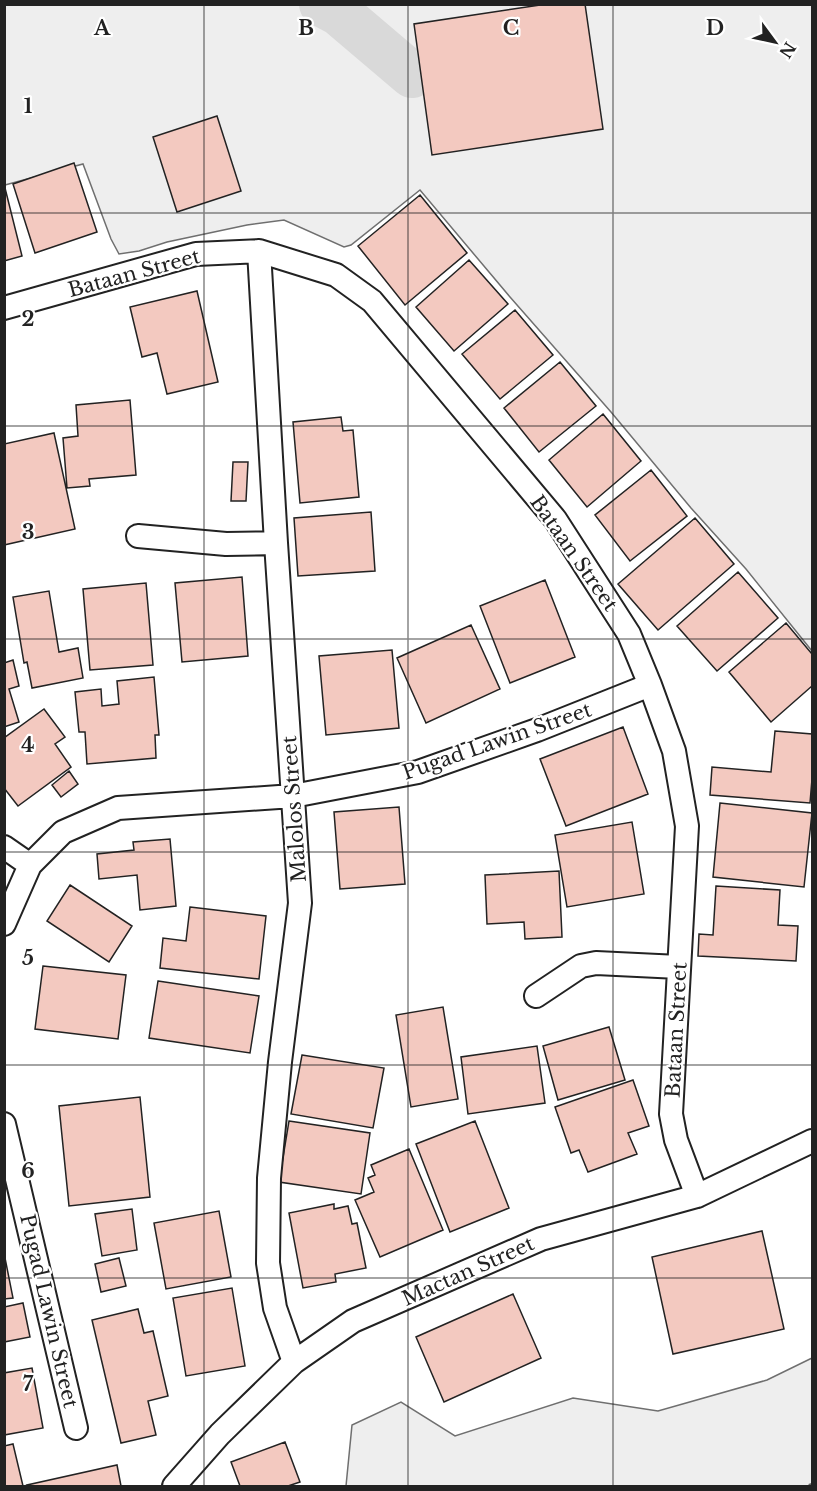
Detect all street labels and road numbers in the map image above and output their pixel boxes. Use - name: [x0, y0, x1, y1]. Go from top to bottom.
- street label: Bataan Street: [65, 244, 203, 302]
- street label: Bataan Street: [525, 490, 623, 616]
- street label: Pugad Lawin Street: [399, 697, 595, 785]
- street label: Malolos Street: [277, 734, 311, 883]
- street label: Bataan Street: [660, 961, 692, 1098]
- street label: Pugad Lawin Street: [15, 1212, 83, 1411]
- street label: Mactan Street: [398, 1231, 538, 1311]

